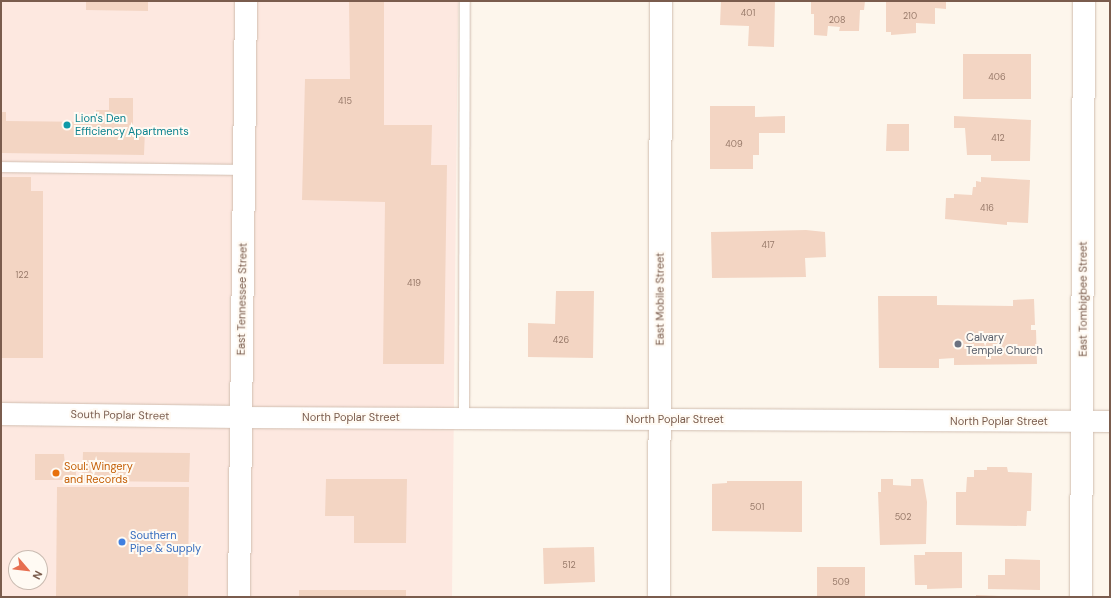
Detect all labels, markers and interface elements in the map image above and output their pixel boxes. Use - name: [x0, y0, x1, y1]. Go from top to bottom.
- house number: 401: [741, 8, 755, 18]
- house number: 210: [903, 11, 917, 21]
- house number: 208: [829, 15, 845, 25]
- house number: 406: [988, 72, 1006, 82]
- house number: 415: [338, 96, 352, 106]
- place label: Lion's Den Efficiency Apartments: [75, 112, 189, 138]
- marker: Lion's Den Efficiency Apartments: [62, 120, 72, 130]
- house number: 412: [991, 133, 1005, 143]
- house number: 409: [725, 139, 743, 149]
- house number: 416: [980, 203, 994, 213]
- house number: 417: [761, 240, 775, 250]
- street label: East Tombigbee Street: [1076, 241, 1090, 357]
- street label: East Tennessee Street: [234, 243, 250, 355]
- street label: East Mobile Street: [653, 253, 667, 345]
- house number: 122: [15, 270, 29, 280]
- house number: 419: [407, 278, 421, 288]
- place label: Calvary Temple Church: [966, 331, 1043, 357]
- house number: 426: [553, 335, 569, 345]
- marker: Calvary Temple Church: [953, 339, 963, 349]
- street label: South Poplar Street: [70, 408, 170, 422]
- street label: North Poplar Street: [302, 410, 400, 424]
- street label: North Poplar Street: [626, 412, 724, 426]
- street label: North Poplar Street: [950, 414, 1048, 428]
- place label: Soul: Wingery and Records: [64, 460, 133, 486]
- marker: Soul: Wingery and Records: [51, 468, 61, 478]
- house number: 501: [750, 502, 764, 512]
- house number: 502: [895, 512, 911, 522]
- place label: Southern Pipe & Supply: [130, 529, 201, 555]
- marker: Southern Pipe & Supply: [117, 537, 127, 547]
- north arrow: [8, 550, 48, 590]
- house number: 512: [562, 560, 576, 570]
- text: N: [30, 568, 46, 582]
- house number: 509: [832, 577, 850, 587]

